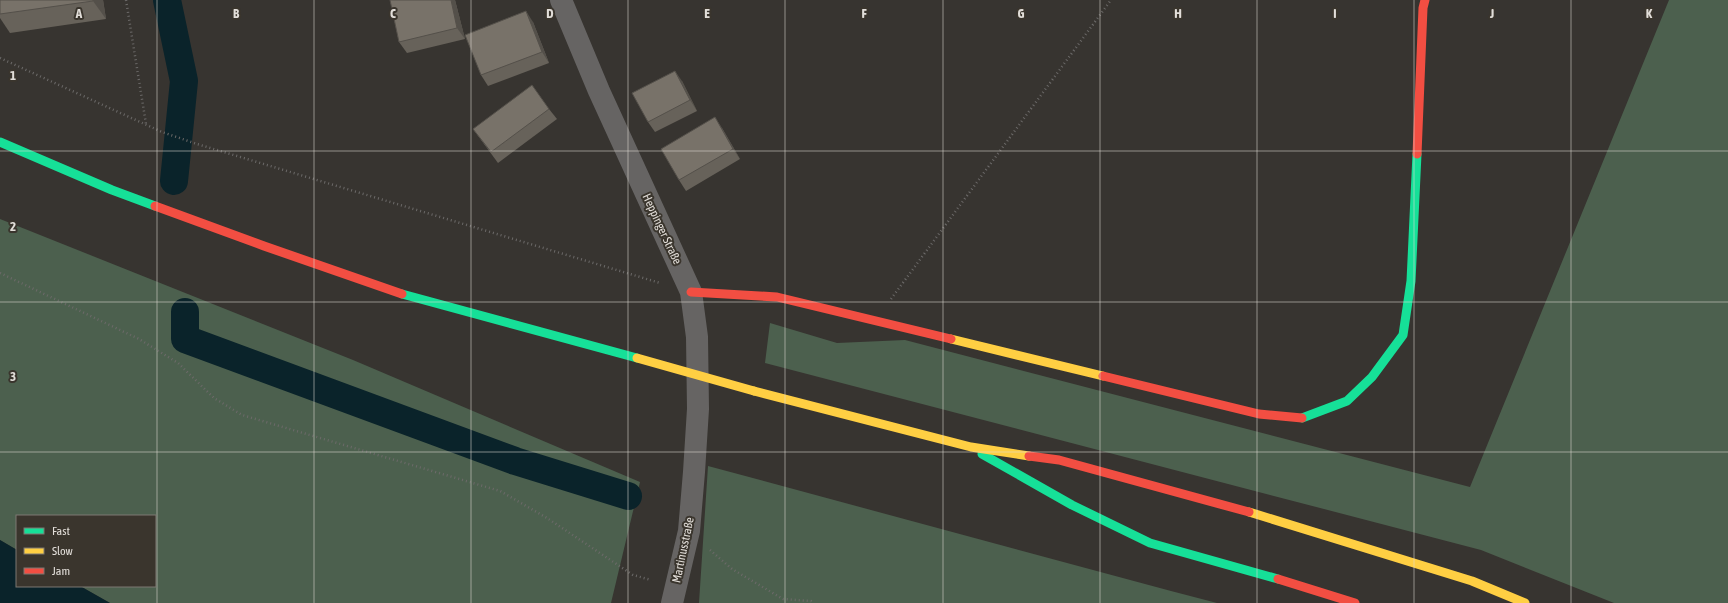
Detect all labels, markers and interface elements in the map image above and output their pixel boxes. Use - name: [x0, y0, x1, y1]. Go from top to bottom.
- text: A: [75, 6, 83, 21]
- text: B: [233, 6, 240, 21]
- text: C: [390, 6, 396, 21]
- text: D: [546, 6, 554, 21]
- text: E: [704, 6, 710, 21]
- text: F: [861, 6, 867, 21]
- text: G: [1018, 6, 1025, 21]
- text: H: [1174, 6, 1182, 21]
- text: I: [1333, 6, 1337, 21]
- text: J: [1489, 6, 1494, 21]
- text: K: [1646, 6, 1653, 21]
- text: 1: [10, 68, 16, 83]
- street label: Heppinger Straße: [640, 191, 684, 267]
- text: 2: [10, 219, 16, 234]
- text: 3: [10, 369, 16, 384]
- legend: [16, 515, 156, 587]
- street label: Martinusstraße: [669, 516, 697, 584]
- text: Fast: [52, 524, 70, 538]
- text: Slow: [52, 544, 73, 558]
- text: Jam: [52, 564, 70, 578]

